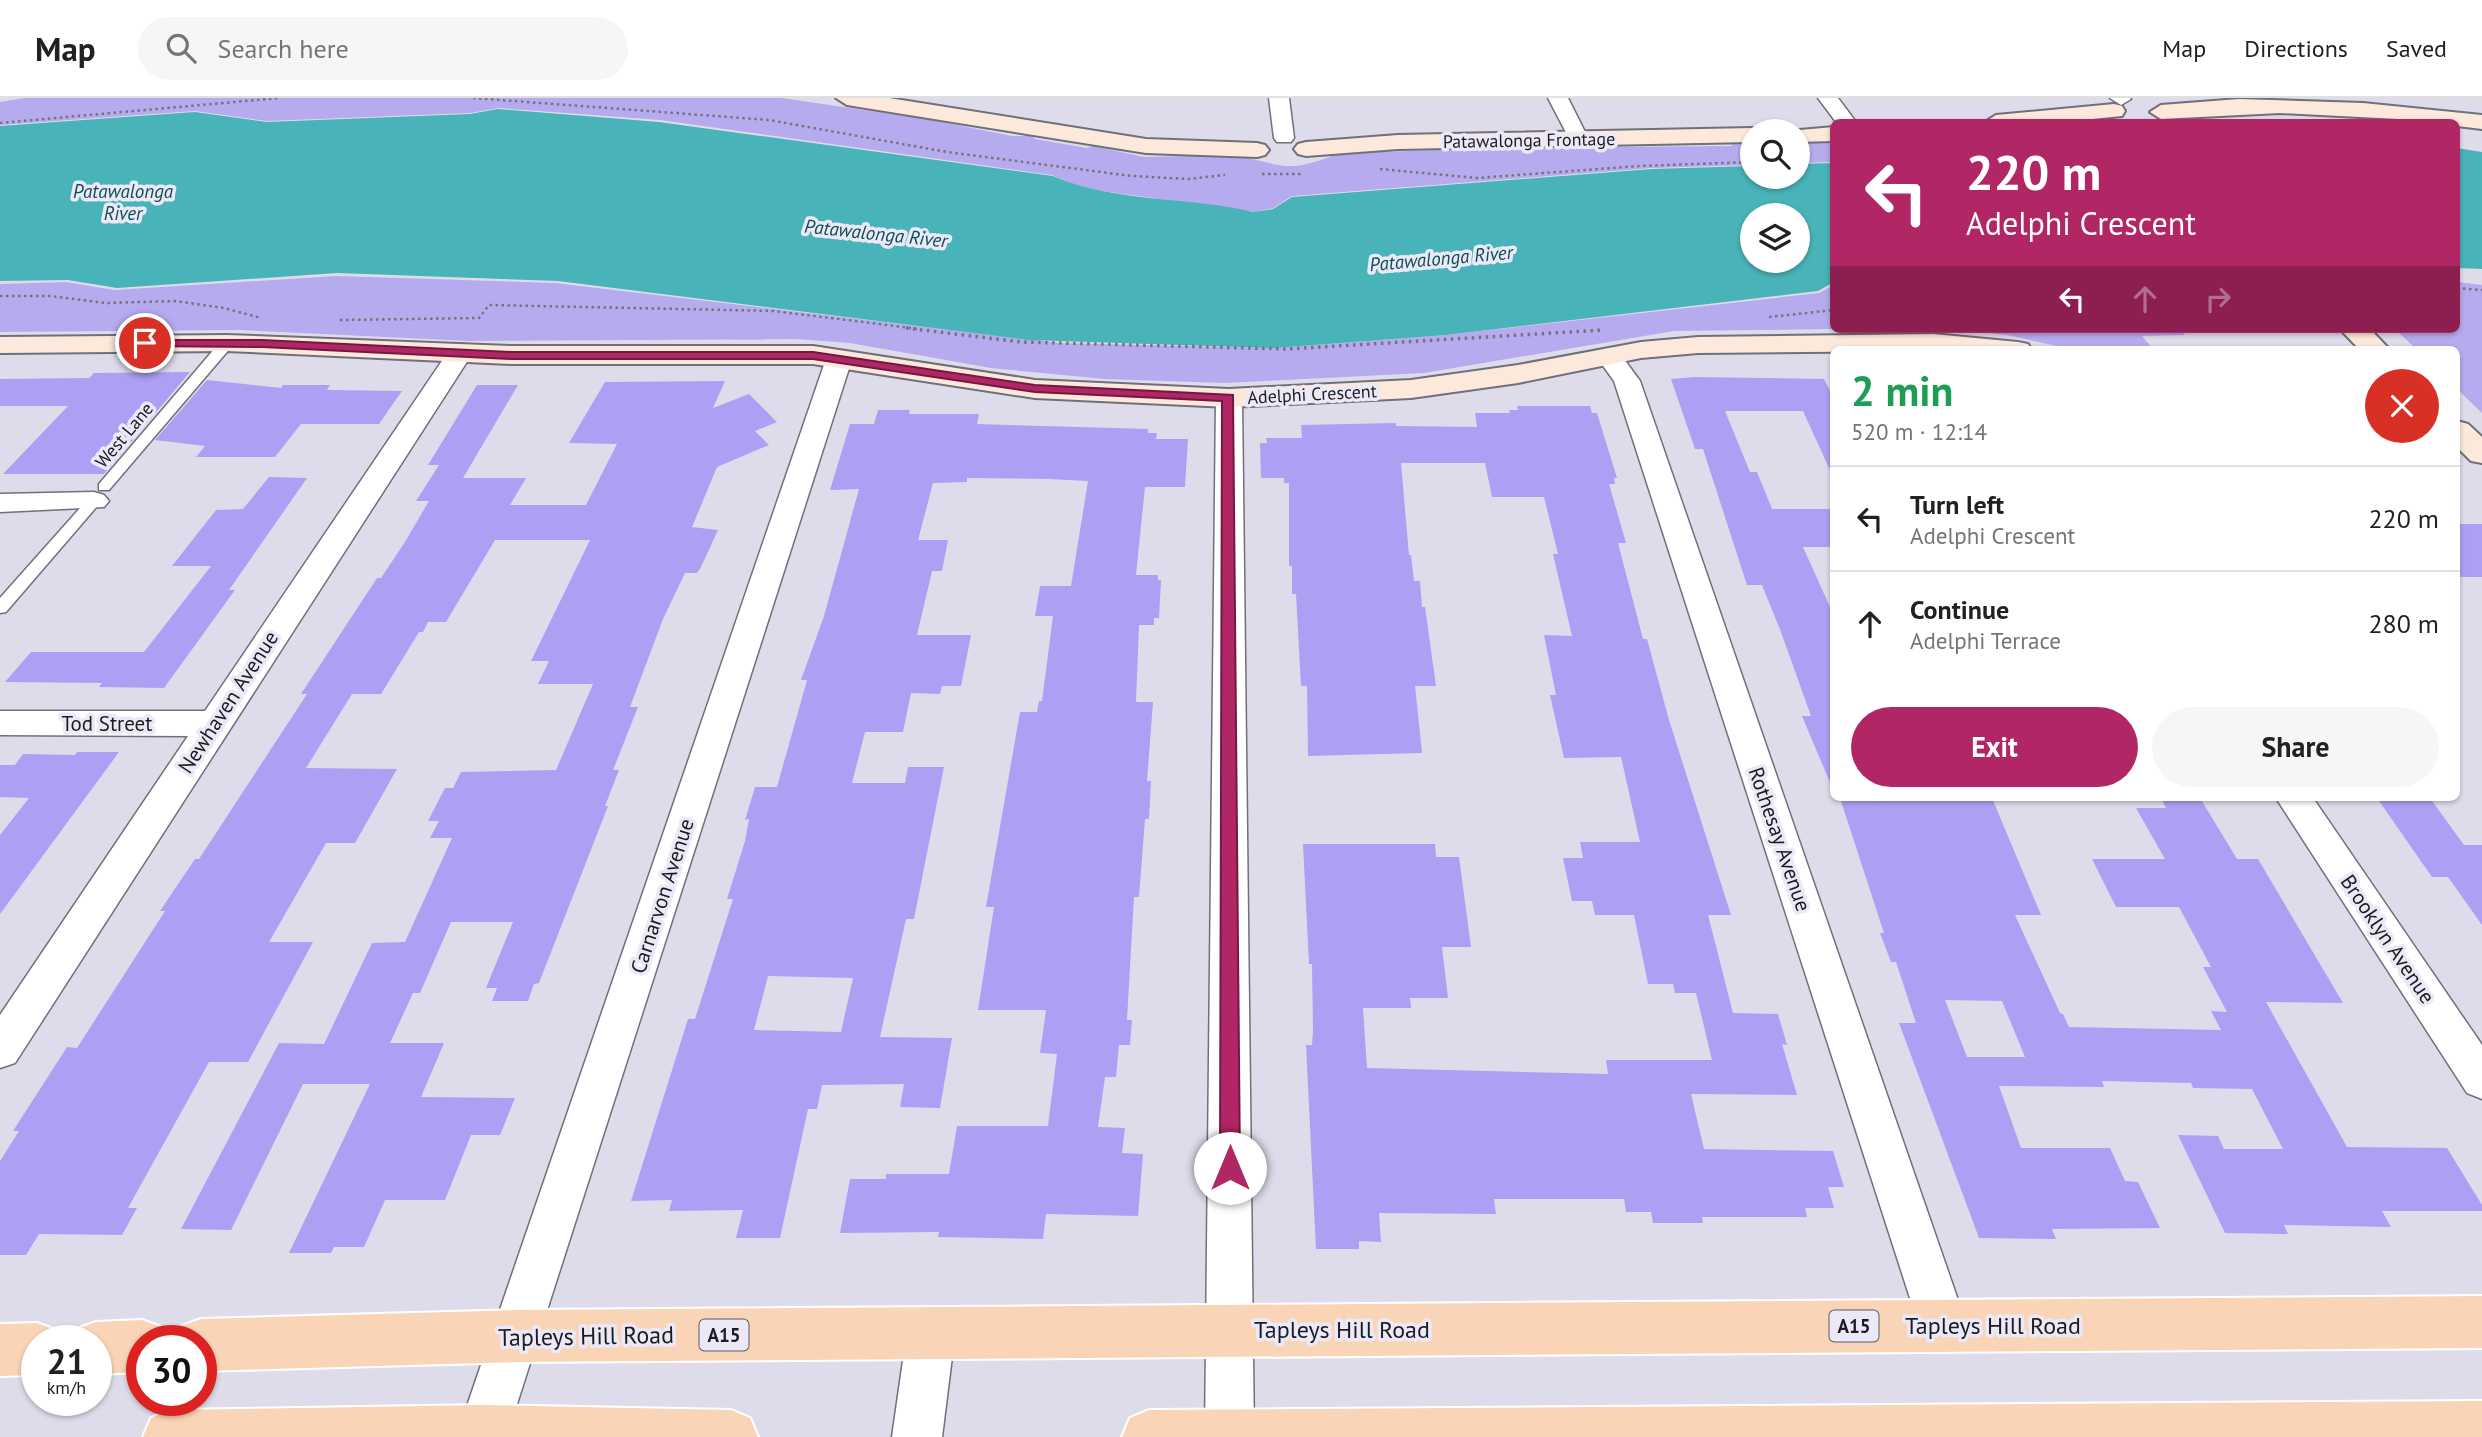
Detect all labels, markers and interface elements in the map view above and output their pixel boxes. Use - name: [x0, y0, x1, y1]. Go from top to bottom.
- search box: [138, 17, 628, 80]
- text: Map: [35, 27, 96, 70]
- icon: search: [162, 29, 200, 67]
- text: Search here: [218, 32, 349, 65]
- text: Map: [2162, 33, 2206, 64]
- text: Directions: [2244, 33, 2348, 64]
- text: Saved: [2386, 33, 2447, 64]
- map controls: [1740, 119, 1810, 273]
- button: search: [1740, 119, 1810, 189]
- street label: Patawalonga Frontage: [1443, 127, 1615, 153]
- text: 220 m: [1966, 140, 2101, 204]
- icon: left: [1851, 147, 1942, 238]
- water label: Patawalonga River: [73, 179, 174, 225]
- text: Adelphi Crescent: [1966, 202, 2196, 244]
- button: layers: [1740, 203, 1810, 273]
- water label: Patawalonga River: [803, 214, 951, 253]
- water label: Patawalonga River: [1368, 240, 1515, 276]
- icon: left: [2053, 280, 2091, 318]
- icon: ahead: [2126, 280, 2164, 318]
- icon: right: [2199, 280, 2237, 318]
- pin: [115, 313, 175, 373]
- icon: arrive: [126, 324, 164, 362]
- text: 2 min: [1851, 363, 1953, 418]
- button: close: [2365, 369, 2439, 443]
- street label: Adelphi Crescent: [1247, 379, 1377, 409]
- street label: West Lane: [90, 397, 158, 473]
- text: 520 m · 12:14: [1851, 417, 1987, 446]
- text: Turn left: [1910, 488, 2004, 521]
- icon: left: [1851, 500, 1889, 538]
- text: 220 m: [2368, 502, 2439, 535]
- text: Adelphi Crescent: [1910, 521, 2075, 550]
- text: Continue: [1910, 593, 2009, 626]
- icon: ahead: [1851, 605, 1889, 643]
- text: 280 m: [2368, 607, 2439, 640]
- street label: Newhaven Avenue: [172, 626, 284, 778]
- text: Adelphi Terrace: [1910, 626, 2061, 655]
- button: Exit: [1851, 707, 2138, 787]
- button: Share: [2152, 707, 2439, 787]
- street label: Tod Street: [62, 710, 152, 737]
- street label: Rothesay Avenue: [1743, 763, 1817, 915]
- street label: Carnarvon Avenue: [624, 815, 700, 977]
- street label: Brooklyn Avenue: [2335, 869, 2441, 1009]
- position arrow: [1193, 1131, 1267, 1205]
- road number: A15: [1829, 1310, 1878, 1342]
- street label: Tapleys Hill Road: [1905, 1310, 2081, 1341]
- street label: Tapleys Hill Road: [1254, 1314, 1430, 1345]
- street label: Tapleys Hill Road: [498, 1319, 674, 1353]
- road number: A15: [700, 1320, 748, 1350]
- speed limit sign: 30: [126, 1325, 217, 1416]
- text: 21: [47, 1338, 86, 1384]
- text: km/h: [47, 1376, 86, 1399]

